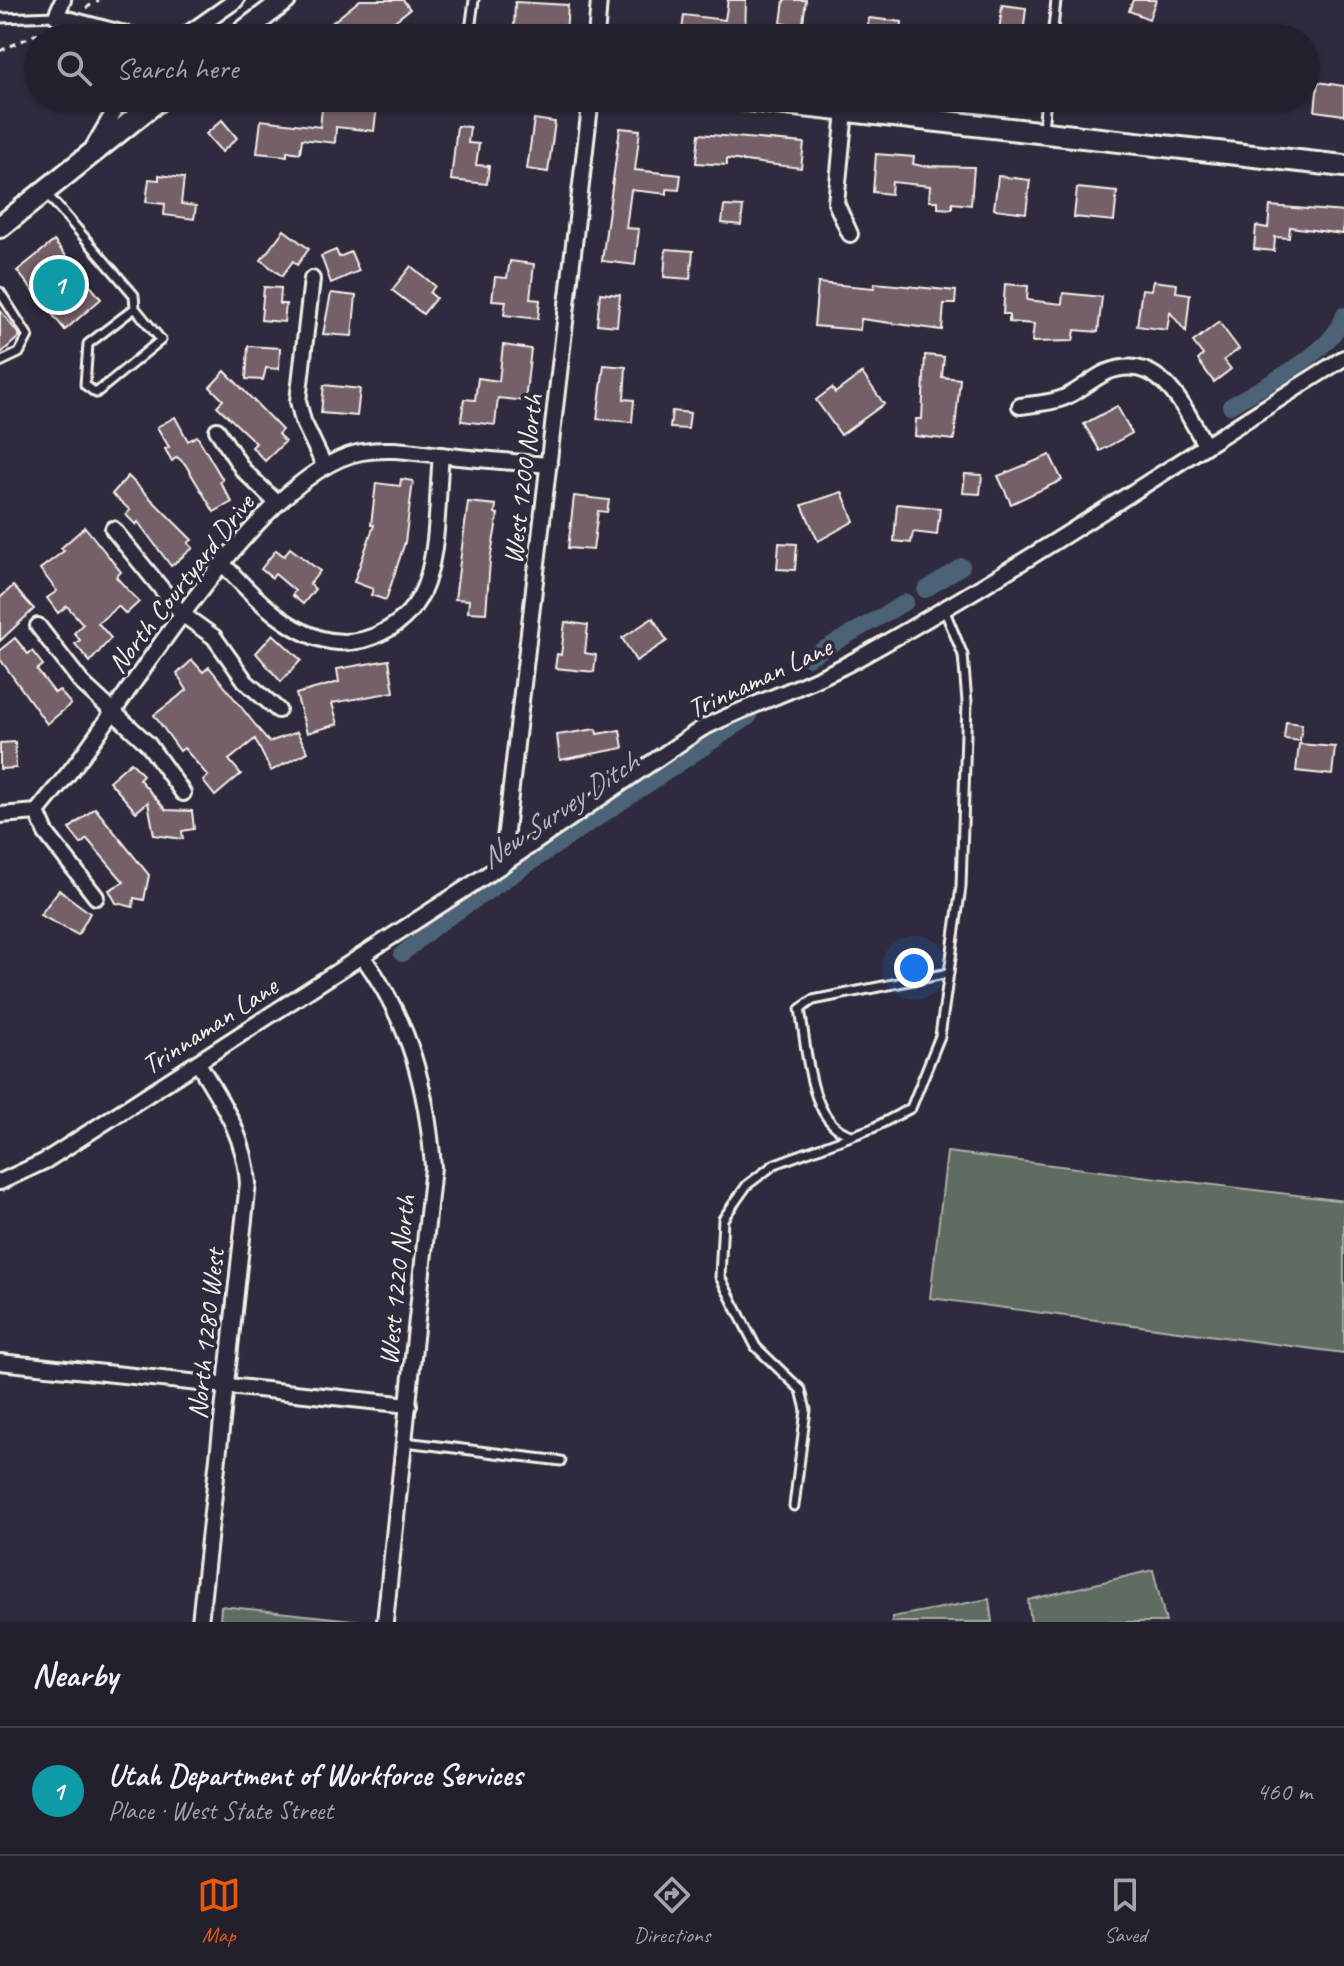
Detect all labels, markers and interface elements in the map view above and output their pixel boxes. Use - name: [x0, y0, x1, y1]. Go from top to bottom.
- search box: [24, 24, 1320, 112]
- icon: search: [52, 46, 96, 90]
- text: Search here: [116, 49, 238, 87]
- pin: 1: [33, 255, 85, 315]
- street label: West 1200 North: [495, 392, 550, 566]
- street label: North Courtyard Drive: [99, 485, 262, 680]
- street label: Trinnaman Lane: [682, 628, 839, 726]
- water label: New Survey Ditch: [473, 742, 647, 877]
- your location: [894, 948, 934, 988]
- street label: Trinnaman Lane: [135, 968, 285, 1082]
- street label: West 1220 North: [370, 1193, 423, 1367]
- street label: North 1280 West: [179, 1244, 232, 1421]
- text: Nearby: [32, 1653, 118, 1696]
- text: Utah Department of Workforce Services: [108, 1756, 522, 1794]
- text: 1: [52, 1775, 64, 1808]
- text: 460 m: [1256, 1775, 1312, 1808]
- text: Place · West State Street: [108, 1794, 333, 1827]
- tab: Map: [197, 1873, 241, 1949]
- tab: Directions: [634, 1873, 710, 1949]
- tab: Saved: [1103, 1873, 1147, 1949]

